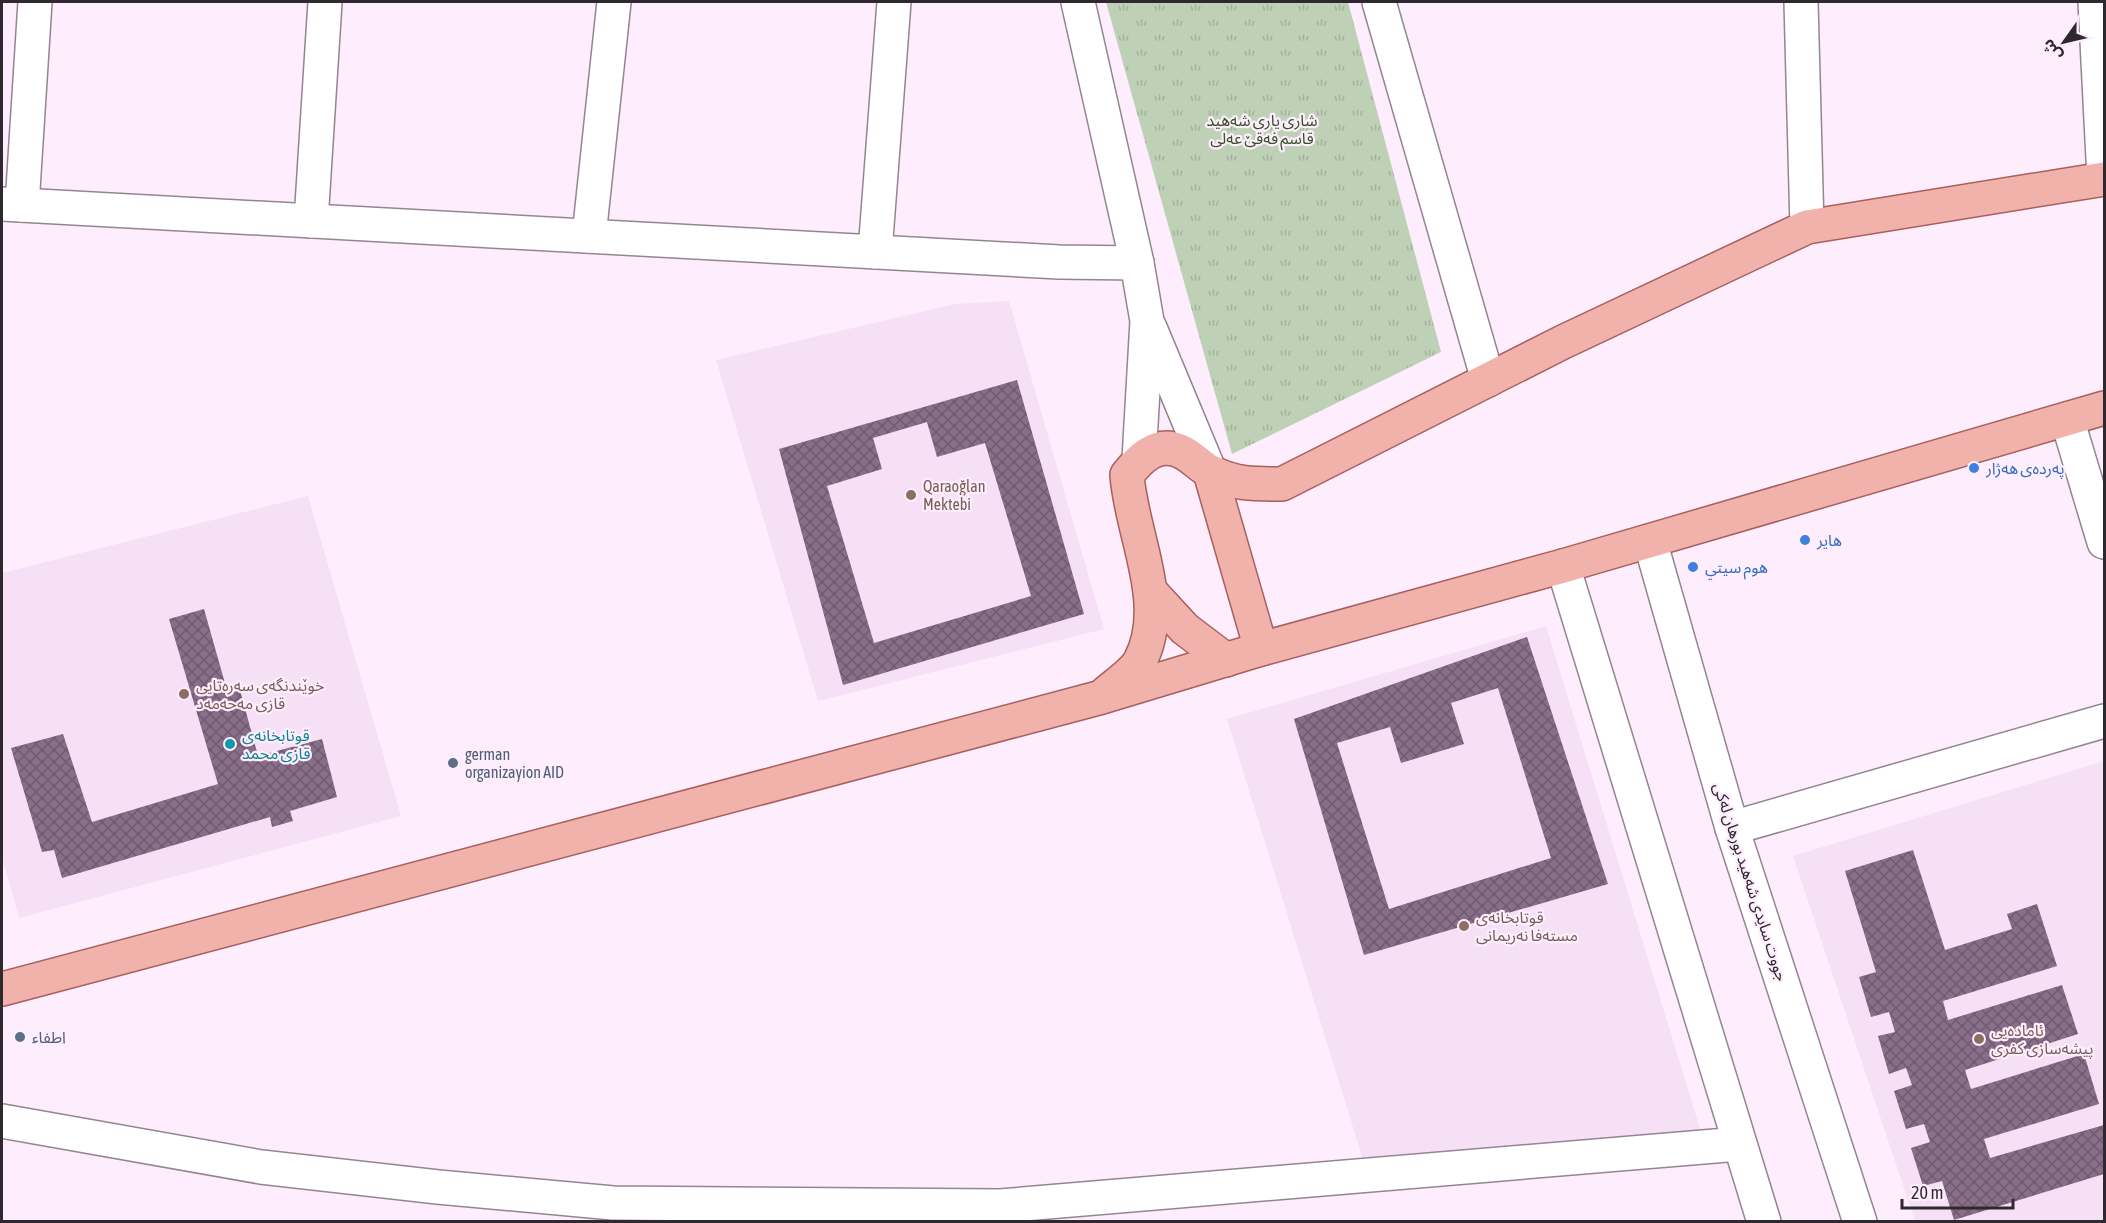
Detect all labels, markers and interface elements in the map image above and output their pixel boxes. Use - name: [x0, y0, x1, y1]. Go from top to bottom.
- north arrow: [2034, 12, 2094, 72]
- text: ش: [2038, 36, 2066, 65]
- park label: شاری یاری شەهید قاسم فەقێ عەلی: [1206, 111, 1318, 151]
- place label: پەردەى ھەژار: [1985, 459, 2065, 479]
- marker: پەردەى ھەژار: [1967, 461, 1981, 475]
- place label: Qaraoğlan Mektebi: [923, 477, 985, 513]
- marker: Qaraoğlan Mektebi: [904, 488, 918, 502]
- place label: هاير: [1816, 531, 1842, 550]
- marker: هاير: [1798, 533, 1812, 547]
- place label: هوم سيتي: [1705, 558, 1768, 580]
- marker: هوم سيتي: [1686, 560, 1700, 574]
- place label: خوێندنگەی سەرەتایی قازی مەحەمەد: [196, 676, 324, 713]
- marker: خوێندنگەی سەرەتایی قازی مەحەمەد: [177, 687, 191, 701]
- place label: قوتابخانەی قازی محمد: [242, 726, 310, 763]
- marker: قوتابخانەی قازی محمد: [223, 737, 237, 751]
- place label: german organizayion AID: [465, 745, 564, 782]
- marker: german organizayion AID: [446, 756, 460, 770]
- street label: جووت سایدی شەهید بورهان لەکی: [1709, 780, 1792, 984]
- place label: قوتابخانەی مستەفا نەریمانی: [1476, 908, 1578, 945]
- marker: قوتابخانەی مستەفا نەریمانی: [1457, 919, 1471, 933]
- place label: ئامادەیی پیشەسازی کفری: [1991, 1021, 2094, 1059]
- place label: اطفاء: [32, 1028, 66, 1046]
- marker: اطفاء: [13, 1030, 27, 1044]
- marker: ئامادەیی پیشەسازی کفری: [1972, 1032, 1986, 1046]
- scale bar: [1902, 1172, 2013, 1210]
- text: 20 m: [1911, 1182, 1943, 1203]

